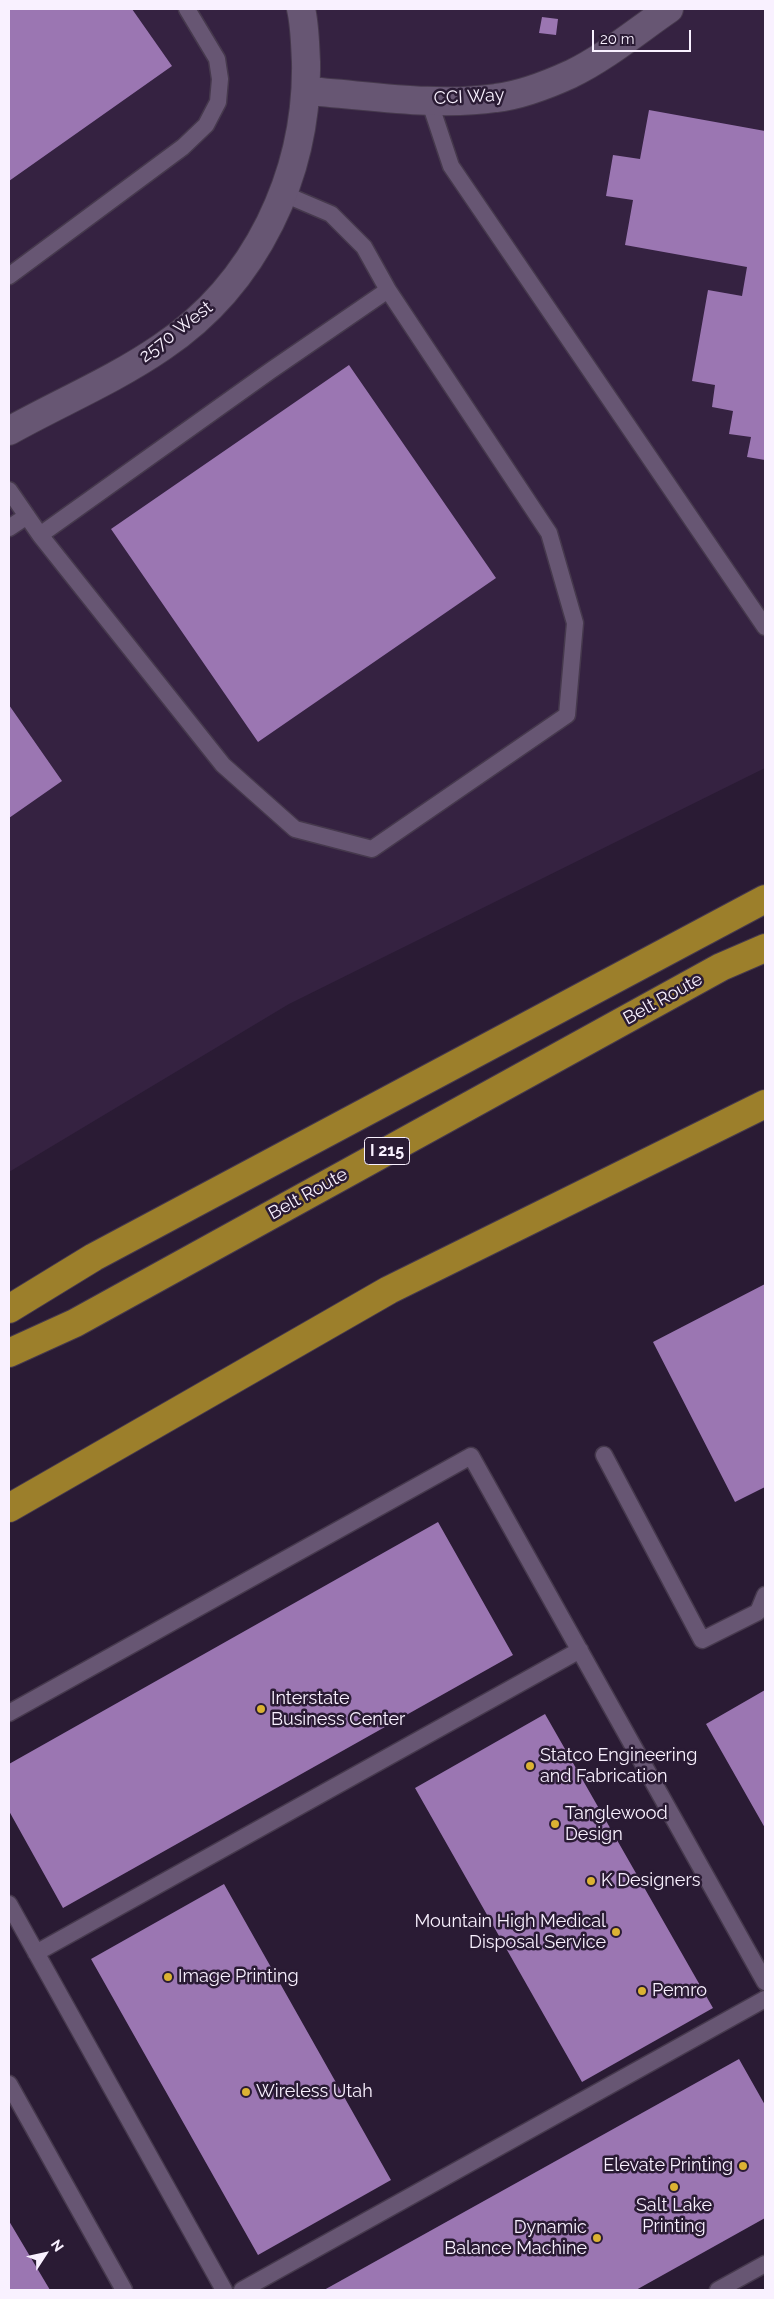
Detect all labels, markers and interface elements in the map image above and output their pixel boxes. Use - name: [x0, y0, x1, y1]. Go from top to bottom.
- scale bar: [594, 20, 693, 52]
- text: 20 m: [600, 30, 635, 48]
- street label: CCI Way: [433, 84, 505, 110]
- street label: 2570 West: [135, 297, 217, 367]
- street label: Belt Route: [620, 968, 706, 1030]
- road number: I 215: [364, 1138, 410, 1164]
- street label: Belt Route: [265, 1163, 351, 1225]
- place label: Interstate Business Center: [271, 1688, 405, 1730]
- marker: Interstate Business Center: [255, 1703, 267, 1715]
- place label: Statco Engineering and Fabrication: [540, 1745, 697, 1788]
- marker: Statco Engineering and Fabrication: [524, 1760, 536, 1772]
- place label: Tanglewood Design: [565, 1803, 668, 1846]
- marker: Tanglewood Design: [549, 1818, 561, 1830]
- place label: K Designers: [601, 1870, 700, 1892]
- marker: K Designers: [585, 1875, 597, 1887]
- place label: Mountain High Medical Disposal Service: [414, 1911, 606, 1954]
- marker: Mountain High Medical Disposal Service: [610, 1926, 622, 1938]
- place label: Image Printing: [178, 1966, 299, 1988]
- marker: Image Printing: [162, 1971, 174, 1983]
- place label: Pemro: [652, 1980, 707, 2002]
- marker: Pemro: [636, 1985, 648, 1997]
- place label: Wireless Utah: [256, 2081, 373, 2103]
- marker: Wireless Utah: [240, 2086, 252, 2098]
- place label: Elevate Printing: [603, 2155, 733, 2177]
- marker: Elevate Printing: [737, 2160, 749, 2172]
- marker: Salt Lake Printing: [668, 2181, 680, 2193]
- place label: Salt Lake Printing: [636, 2195, 712, 2238]
- place label: Dynamic Balance Machine: [444, 2217, 587, 2260]
- north arrow: [20, 2229, 70, 2279]
- marker: Dynamic Balance Machine: [591, 2232, 603, 2244]
- text: N: [48, 2236, 67, 2254]

